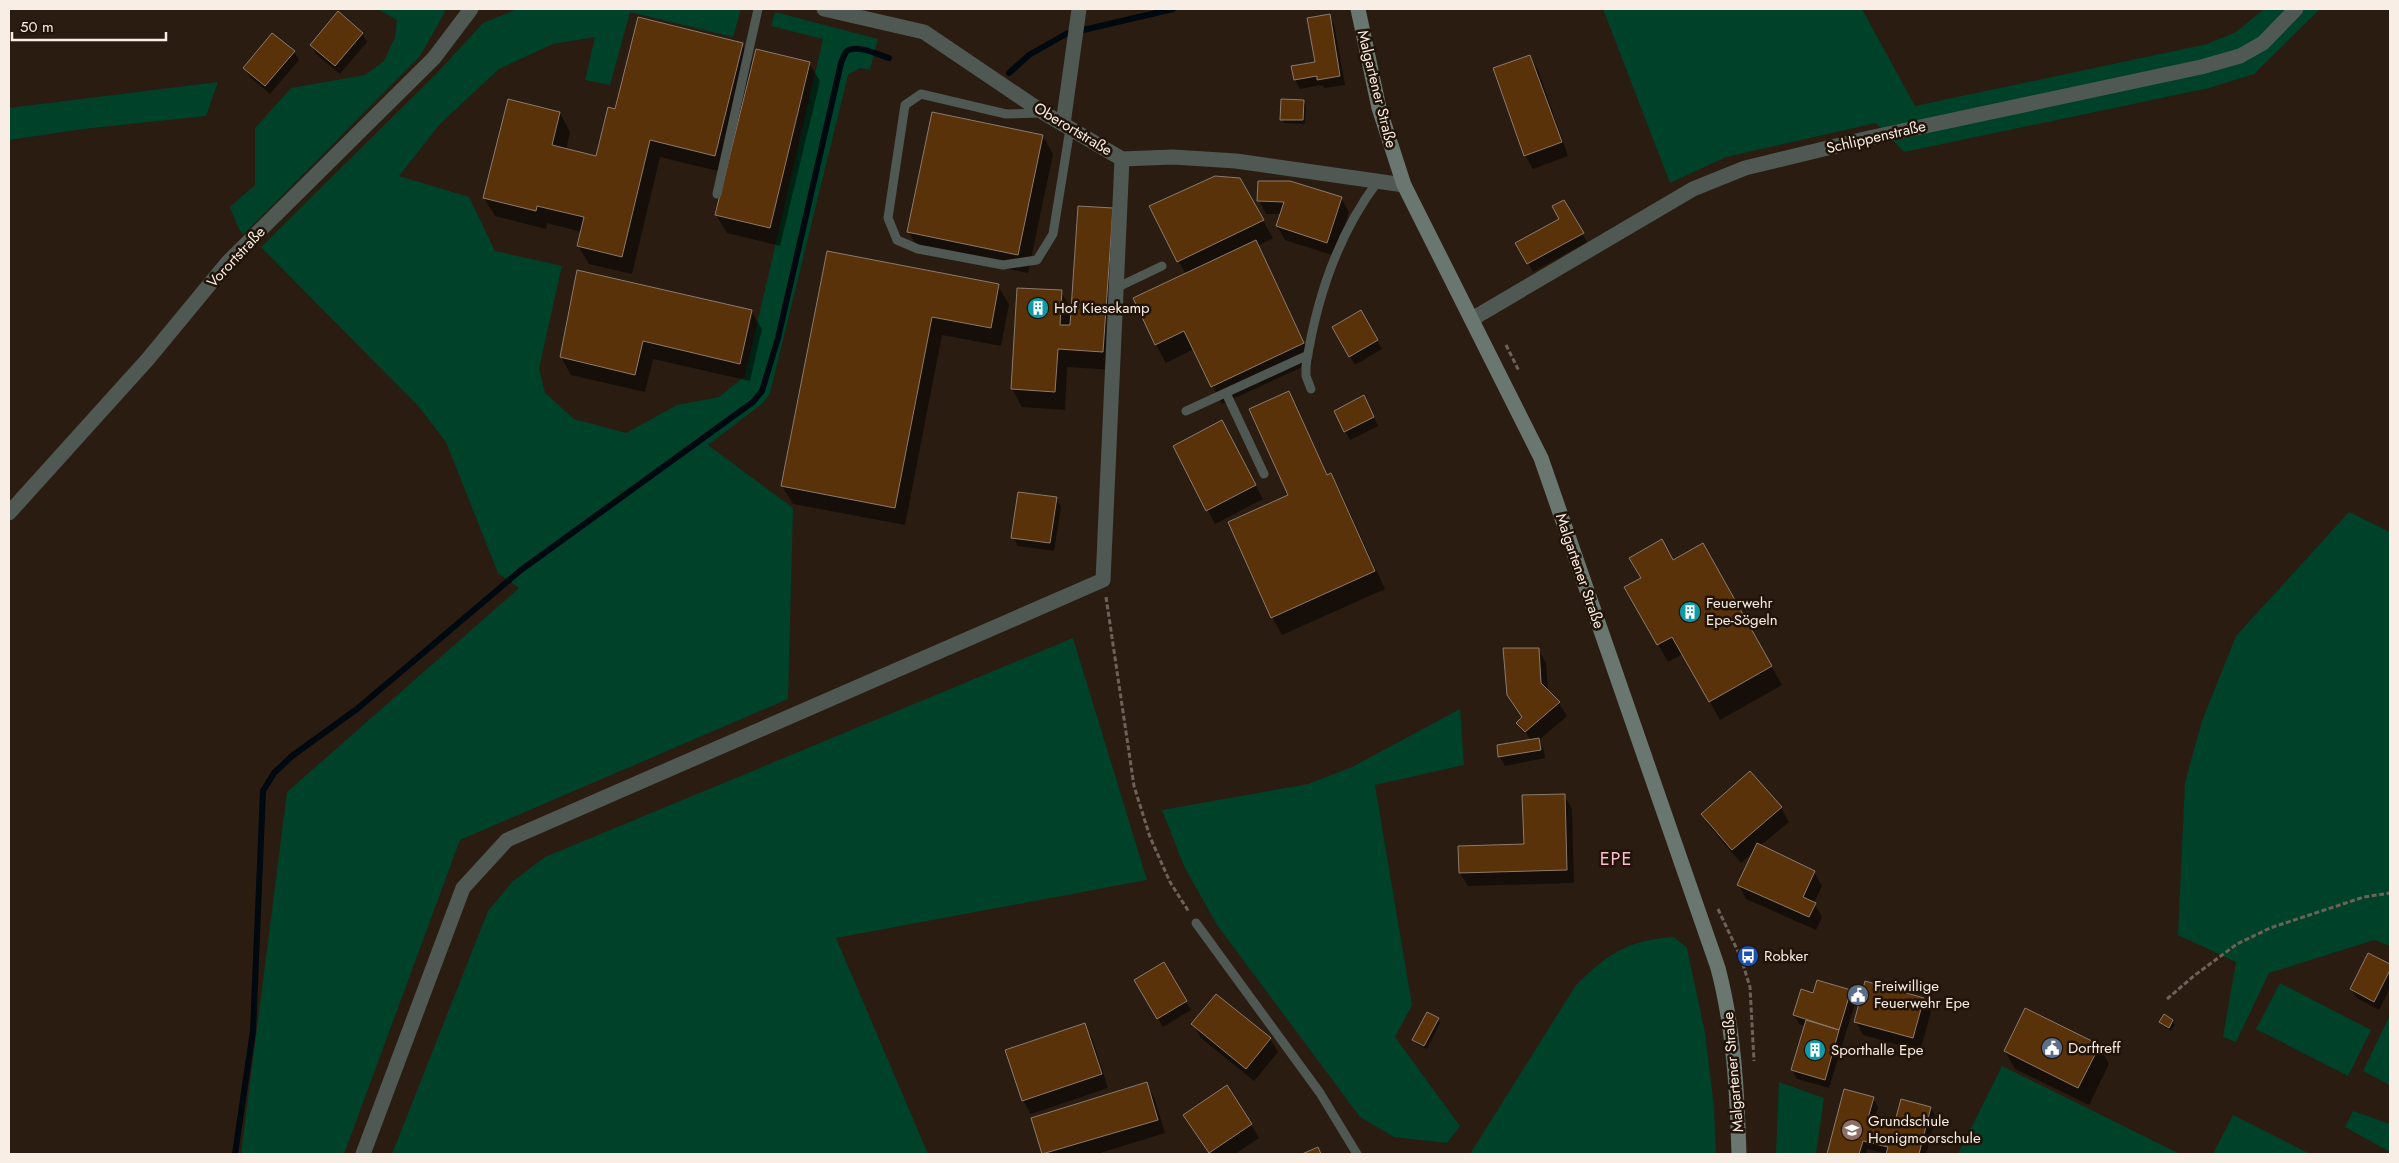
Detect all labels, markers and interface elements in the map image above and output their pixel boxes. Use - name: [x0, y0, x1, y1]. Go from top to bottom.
- scale bar: [12, 10, 166, 42]
- text: 50 m: [20, 16, 54, 38]
- street label: Malgartener Straße: [1352, 28, 1402, 150]
- street label: Oberortstraße: [1030, 97, 1117, 161]
- street label: Schlippenstraße: [1824, 115, 1928, 159]
- street label: Vorortstraße: [202, 221, 270, 293]
- building icon: Hof Kiesekamp: [1026, 296, 1050, 320]
- place label: Hof Kiesekamp: [1054, 297, 1150, 319]
- street label: Malgartener Straße: [1550, 510, 1610, 632]
- place label: Feuerwehr Epe-Sögeln: [1706, 592, 1778, 631]
- building icon: Feuerwehr Epe-Sögeln: [1678, 600, 1702, 624]
- district label: EPE: [1600, 846, 1632, 872]
- bus stop icon: Robker: [1736, 944, 1760, 968]
- place label: Robker: [1764, 945, 1809, 967]
- place label: Freiwillige Feuerwehr Epe: [1874, 975, 1970, 1014]
- public building icon: Freiwillige Feuerwehr Epe: [1846, 983, 1870, 1007]
- street label: Malgartener Straße: [1717, 1011, 1749, 1133]
- public building icon: Dorftreff: [2040, 1036, 2064, 1060]
- place label: Dorftreff: [2068, 1037, 2121, 1059]
- building icon: Sporthalle Epe: [1803, 1038, 1827, 1062]
- place label: Sporthalle Epe: [1831, 1039, 1924, 1061]
- place label: Grundschule Honigmoorschule: [1868, 1110, 1981, 1149]
- school or university icon: Grundschule Honigmoorschule: [1840, 1118, 1864, 1142]

